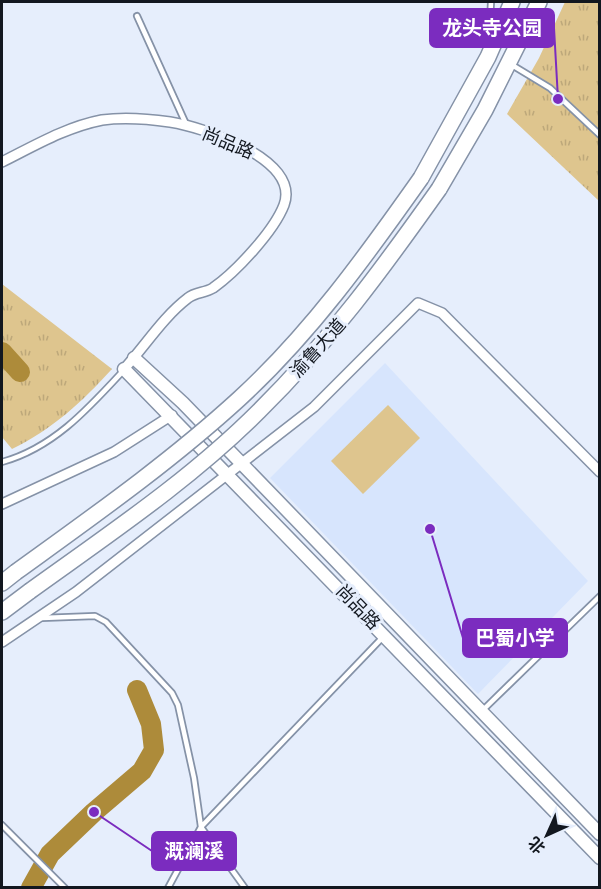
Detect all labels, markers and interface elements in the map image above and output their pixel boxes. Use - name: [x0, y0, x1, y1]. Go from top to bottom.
- callout: 龙头寺公园: [430, 9, 554, 47]
- text: 龙头寺公园: [442, 17, 542, 43]
- street label: 尚品路: [198, 123, 257, 166]
- street label: 渝鲁大道: [286, 315, 352, 383]
- street label: 尚品路: [330, 581, 384, 635]
- callout: 巴蜀小学: [463, 619, 567, 657]
- text: 巴蜀小学: [475, 627, 555, 653]
- north arrow: [517, 805, 577, 865]
- text: 北: [525, 831, 551, 857]
- callout: 溉澜溪: [152, 832, 236, 870]
- text: 溉澜溪: [164, 840, 224, 866]

